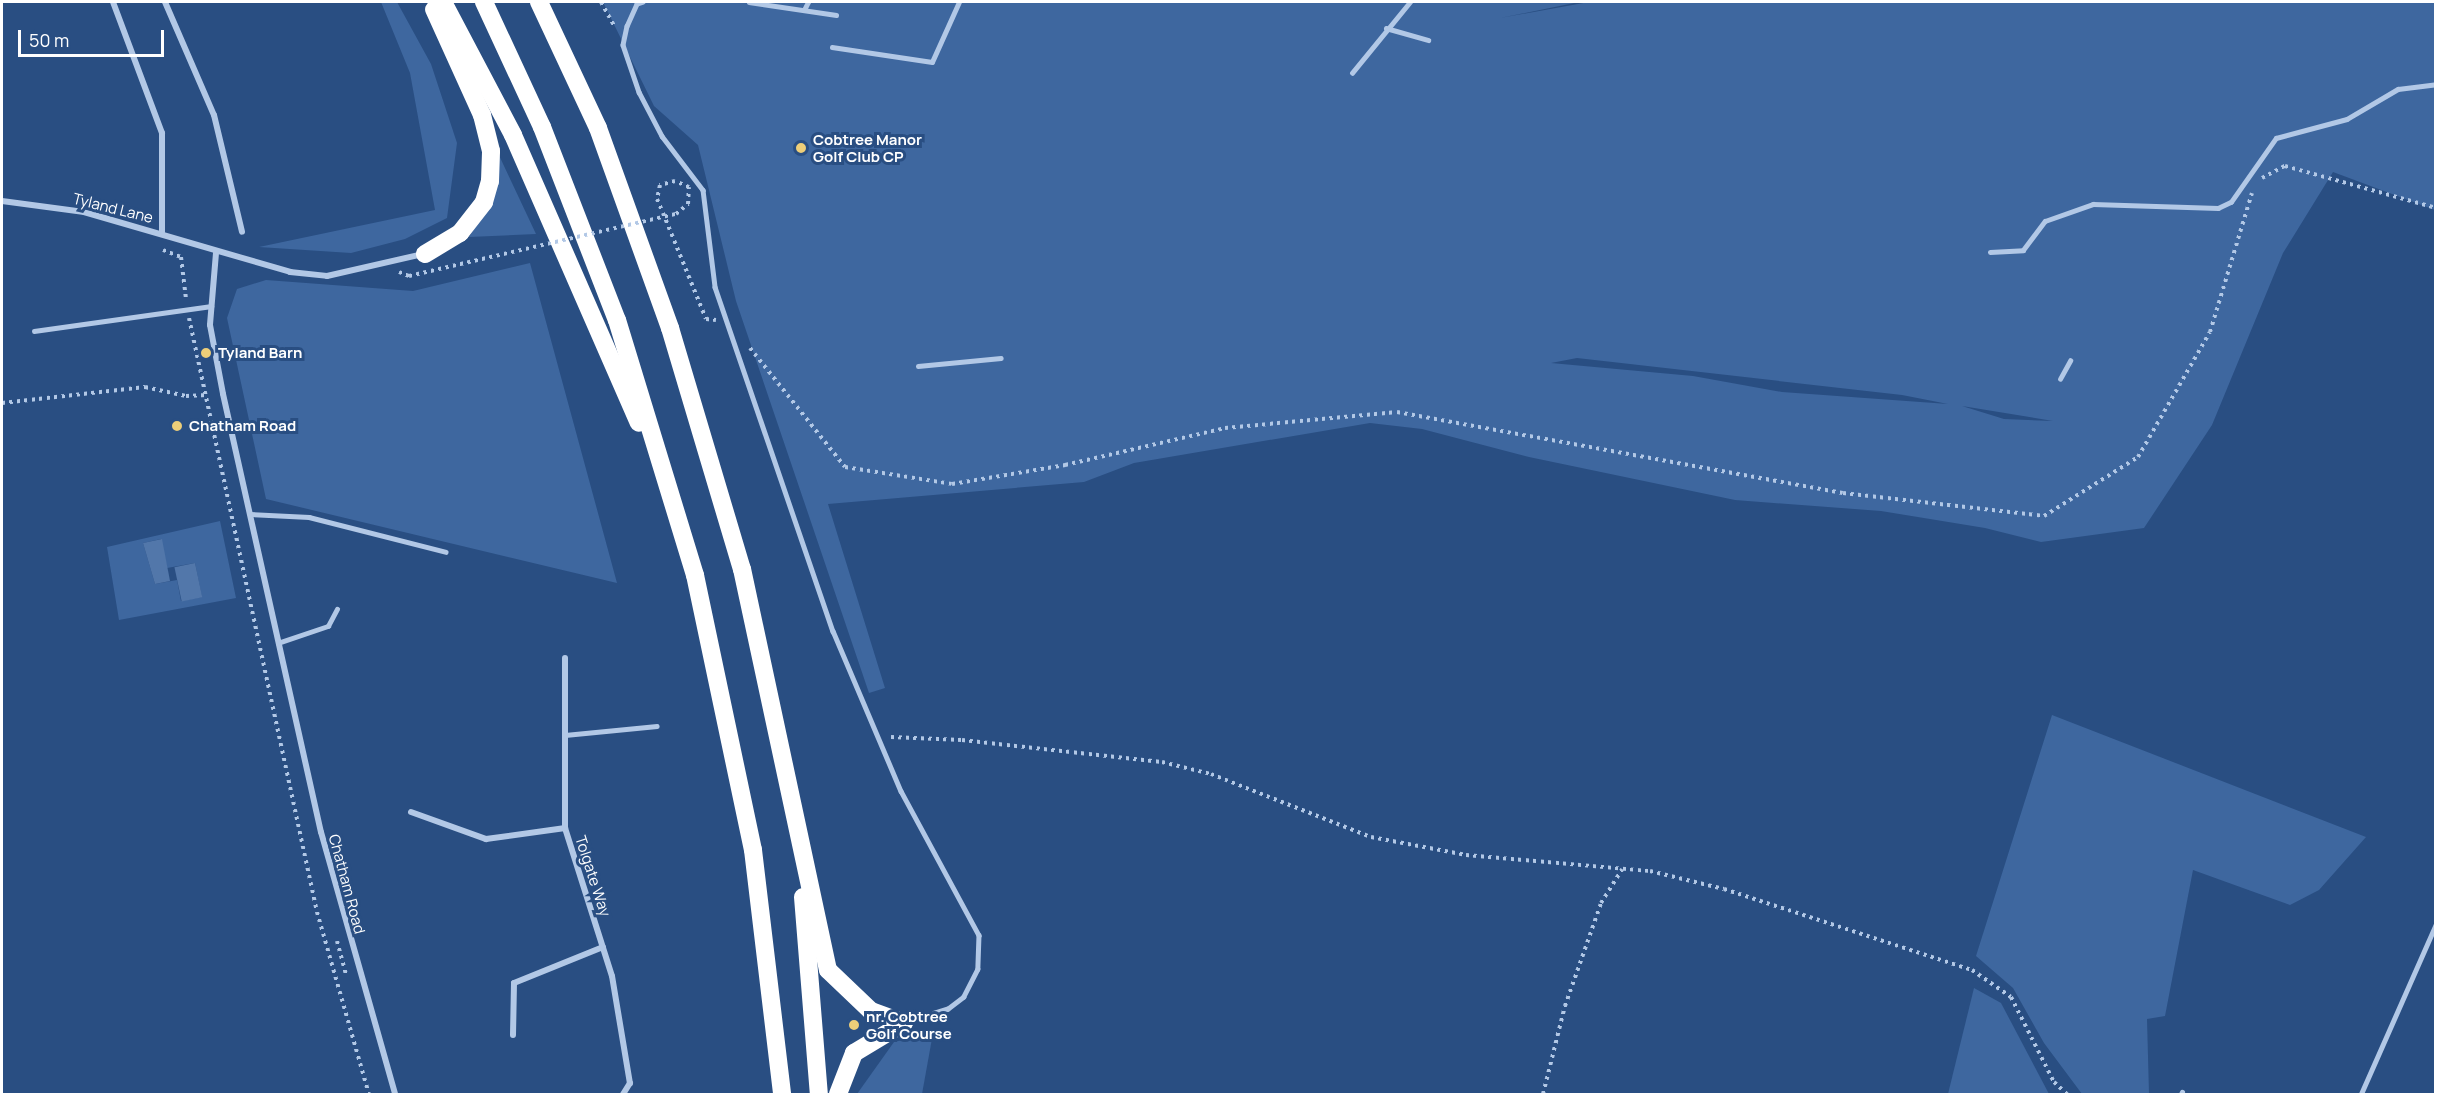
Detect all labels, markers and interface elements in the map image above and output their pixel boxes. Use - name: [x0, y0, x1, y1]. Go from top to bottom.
- scale bar: [21, 18, 166, 56]
- text: 50 m: [29, 28, 69, 52]
- place label: Cobtree Manor Golf Club CP: [813, 130, 922, 165]
- marker: Cobtree Manor Golf Club CP: [794, 141, 808, 155]
- street label: Tyland Lane: [71, 189, 155, 227]
- place label: Tyland Barn: [218, 344, 302, 362]
- marker: Tyland Barn: [199, 346, 213, 360]
- place label: Chatham Road: [189, 417, 296, 435]
- marker: Chatham Road: [170, 419, 184, 433]
- street label: Chatham Road: [325, 832, 369, 936]
- street label: Tolgate Way: [571, 833, 615, 919]
- place label: nr. Cobtree Golf Course: [866, 1007, 952, 1042]
- marker: nr. Cobtree Golf Course: [847, 1018, 861, 1032]

